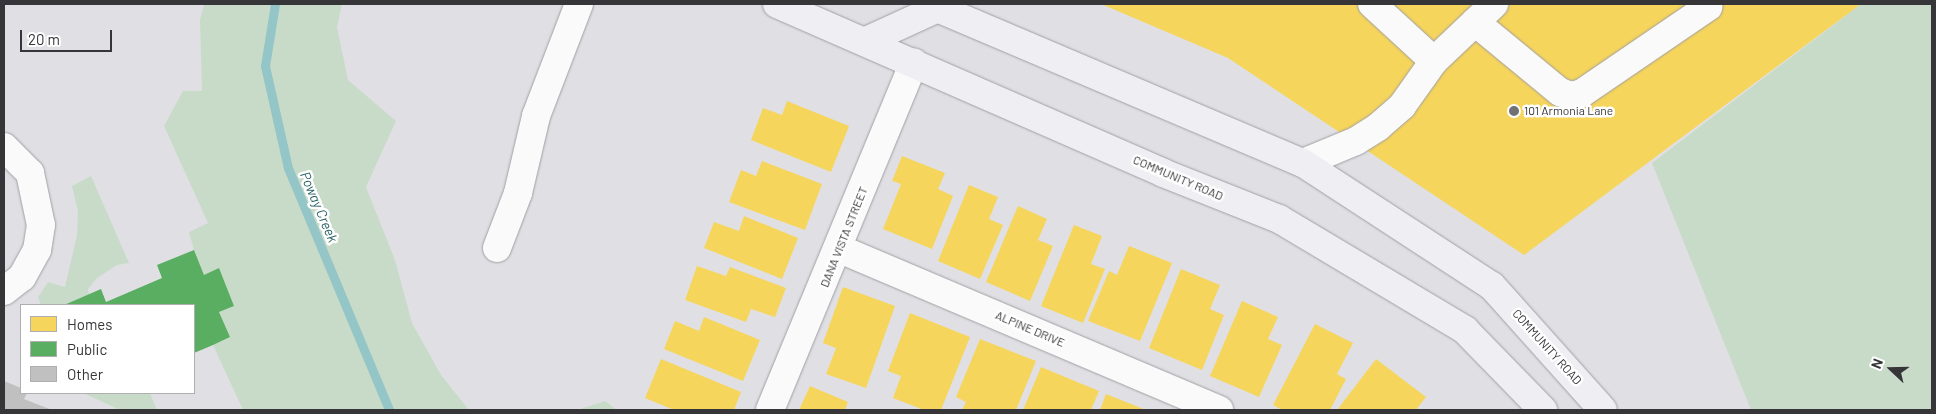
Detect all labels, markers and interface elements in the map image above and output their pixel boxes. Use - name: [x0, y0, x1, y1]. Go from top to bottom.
- scale bar: [22, 20, 115, 52]
- text: 20 m: [28, 30, 60, 48]
- place label: 101 Armonia Lane: [1524, 104, 1613, 118]
- marker: 101 Armonia Lane: [1508, 105, 1520, 117]
- street label: COMMUNITY ROAD: [1131, 153, 1225, 203]
- water label: Poway Creek: [297, 169, 341, 245]
- street label: DANA VISTA STREET: [817, 185, 871, 289]
- legend: [20, 304, 195, 394]
- street label: COMMUNITY ROAD: [1509, 306, 1585, 388]
- street label: ALPINE DRIVE: [993, 308, 1067, 350]
- text: Homes: [67, 315, 112, 333]
- text: Public: [67, 340, 107, 358]
- north arrow: [1866, 344, 1916, 394]
- text: N: [1867, 356, 1886, 371]
- text: Other: [67, 365, 103, 383]

